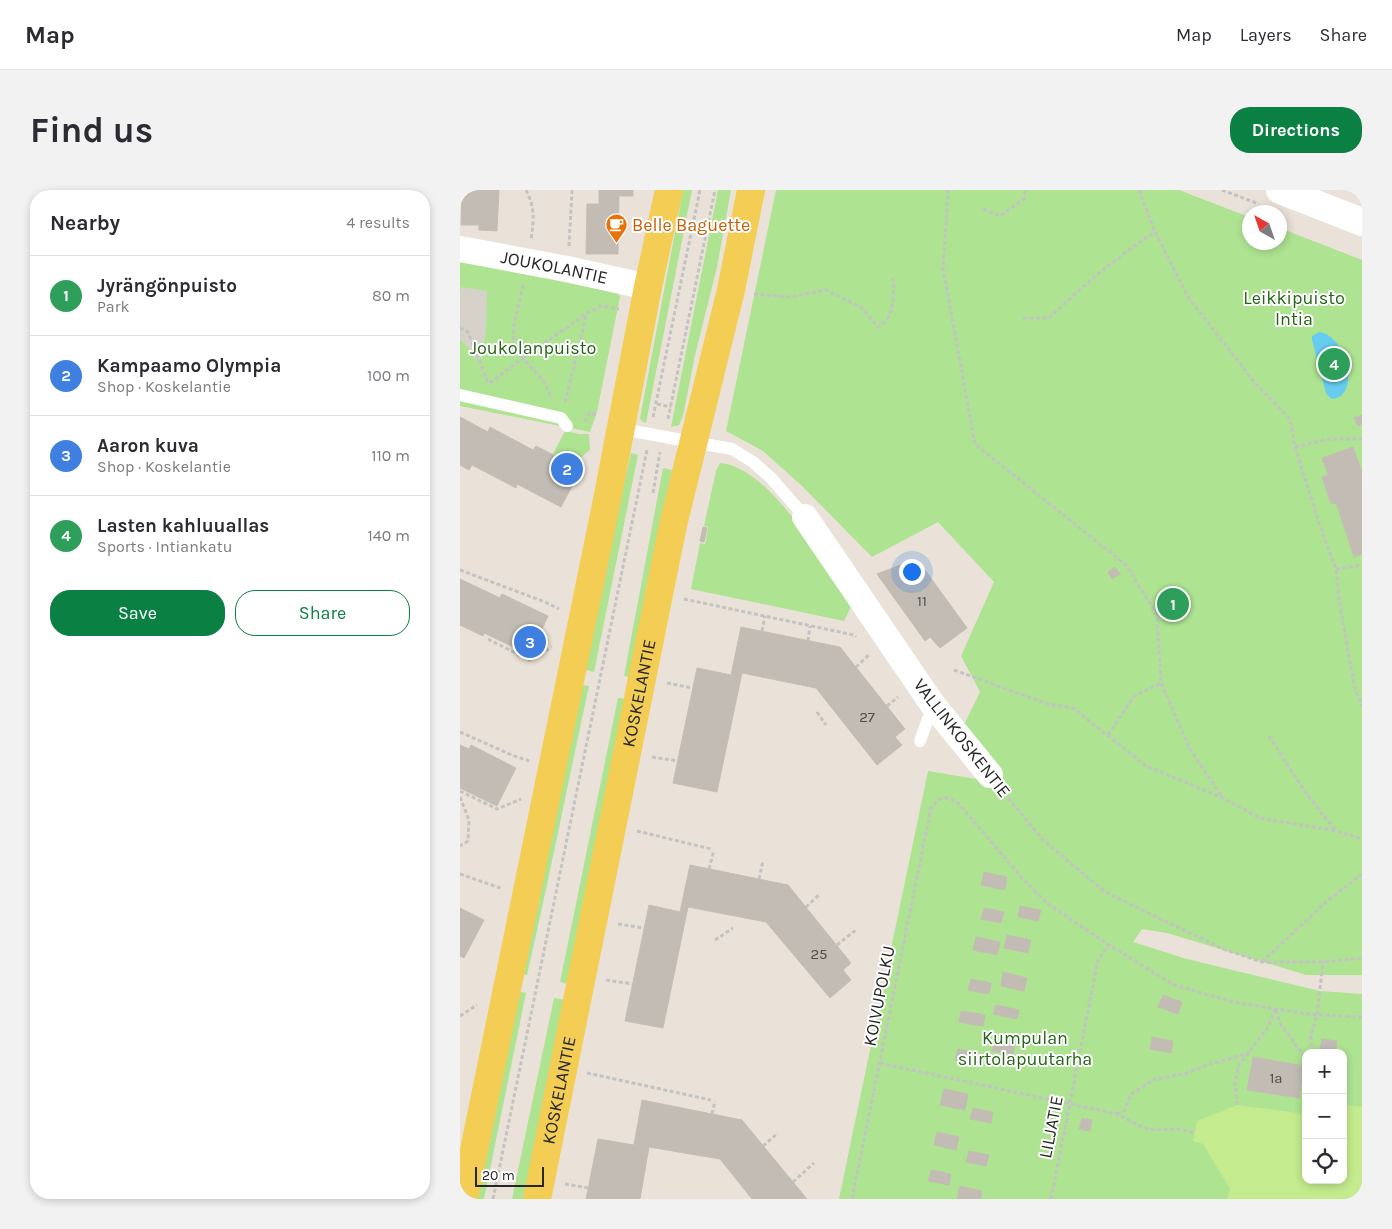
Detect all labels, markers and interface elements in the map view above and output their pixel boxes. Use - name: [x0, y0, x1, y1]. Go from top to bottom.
- text: Map: [25, 21, 75, 49]
- text: Map: [1176, 24, 1212, 46]
- text: Layers: [1240, 24, 1292, 46]
- text: Share: [1320, 24, 1367, 46]
- button: Directions: [1230, 107, 1362, 153]
- text: Find us: [30, 110, 153, 151]
- north arrow: [1242, 205, 1287, 250]
- text: Nearby: [50, 211, 120, 235]
- text: 4 results: [346, 213, 410, 232]
- cafe icon: Belle Baguette: [604, 213, 628, 244]
- place label: Belle Baguette: [632, 214, 750, 236]
- street label: JOUKOLANTIE: [499, 246, 610, 289]
- text: Jyrängönpuisto: [97, 275, 237, 297]
- text: 1: [63, 286, 69, 305]
- text: 80 m: [372, 286, 410, 305]
- park label: Leikkipuisto Intia: [1243, 287, 1345, 330]
- text: Park: [97, 297, 129, 316]
- park label: Joukolanpuisto: [470, 337, 596, 359]
- pin: 4: [1318, 345, 1350, 383]
- text: Kampaamo Olympia: [97, 355, 281, 377]
- text: 2: [61, 366, 71, 385]
- text: 100 m: [367, 366, 410, 385]
- text: Shop · Koskelantie: [97, 377, 231, 396]
- text: Aaron kuva: [97, 435, 199, 457]
- text: 3: [61, 446, 71, 465]
- text: 110 m: [371, 446, 410, 465]
- pin: 2: [551, 450, 583, 488]
- text: Shop · Koskelantie: [97, 457, 231, 476]
- text: Lasten kahluuallas: [97, 515, 269, 537]
- text: 4: [61, 526, 71, 545]
- text: 140 m: [368, 526, 410, 545]
- text: Sports · Intiankatu: [97, 537, 232, 556]
- your location: [899, 559, 925, 585]
- pin: 1: [1157, 585, 1189, 623]
- button: Save: [50, 590, 225, 636]
- button: Share: [235, 590, 410, 636]
- house number: 11: [917, 592, 927, 610]
- pin: 3: [514, 623, 546, 661]
- street label: KOSKELANTIE: [617, 637, 661, 749]
- street label: VALLINKOSKENTIE: [909, 674, 1015, 802]
- house number: 27: [859, 708, 875, 726]
- street label: KOIVUPOLKU: [858, 944, 900, 1048]
- house number: 25: [810, 945, 828, 963]
- park label: Kumpulan siirtolapuutarha: [958, 1027, 1092, 1070]
- street label: KOSKELANTIE: [537, 1034, 581, 1146]
- map controls: [1302, 1049, 1347, 1184]
- button: +: [1302, 1049, 1347, 1094]
- house number: 1a: [1269, 1069, 1283, 1087]
- street label: LILJATIE: [1034, 1094, 1068, 1160]
- button: −: [1302, 1094, 1347, 1139]
- button: locate: [1302, 1139, 1347, 1184]
- scale bar: [475, 1164, 544, 1187]
- text: 20 m: [482, 1167, 515, 1184]

